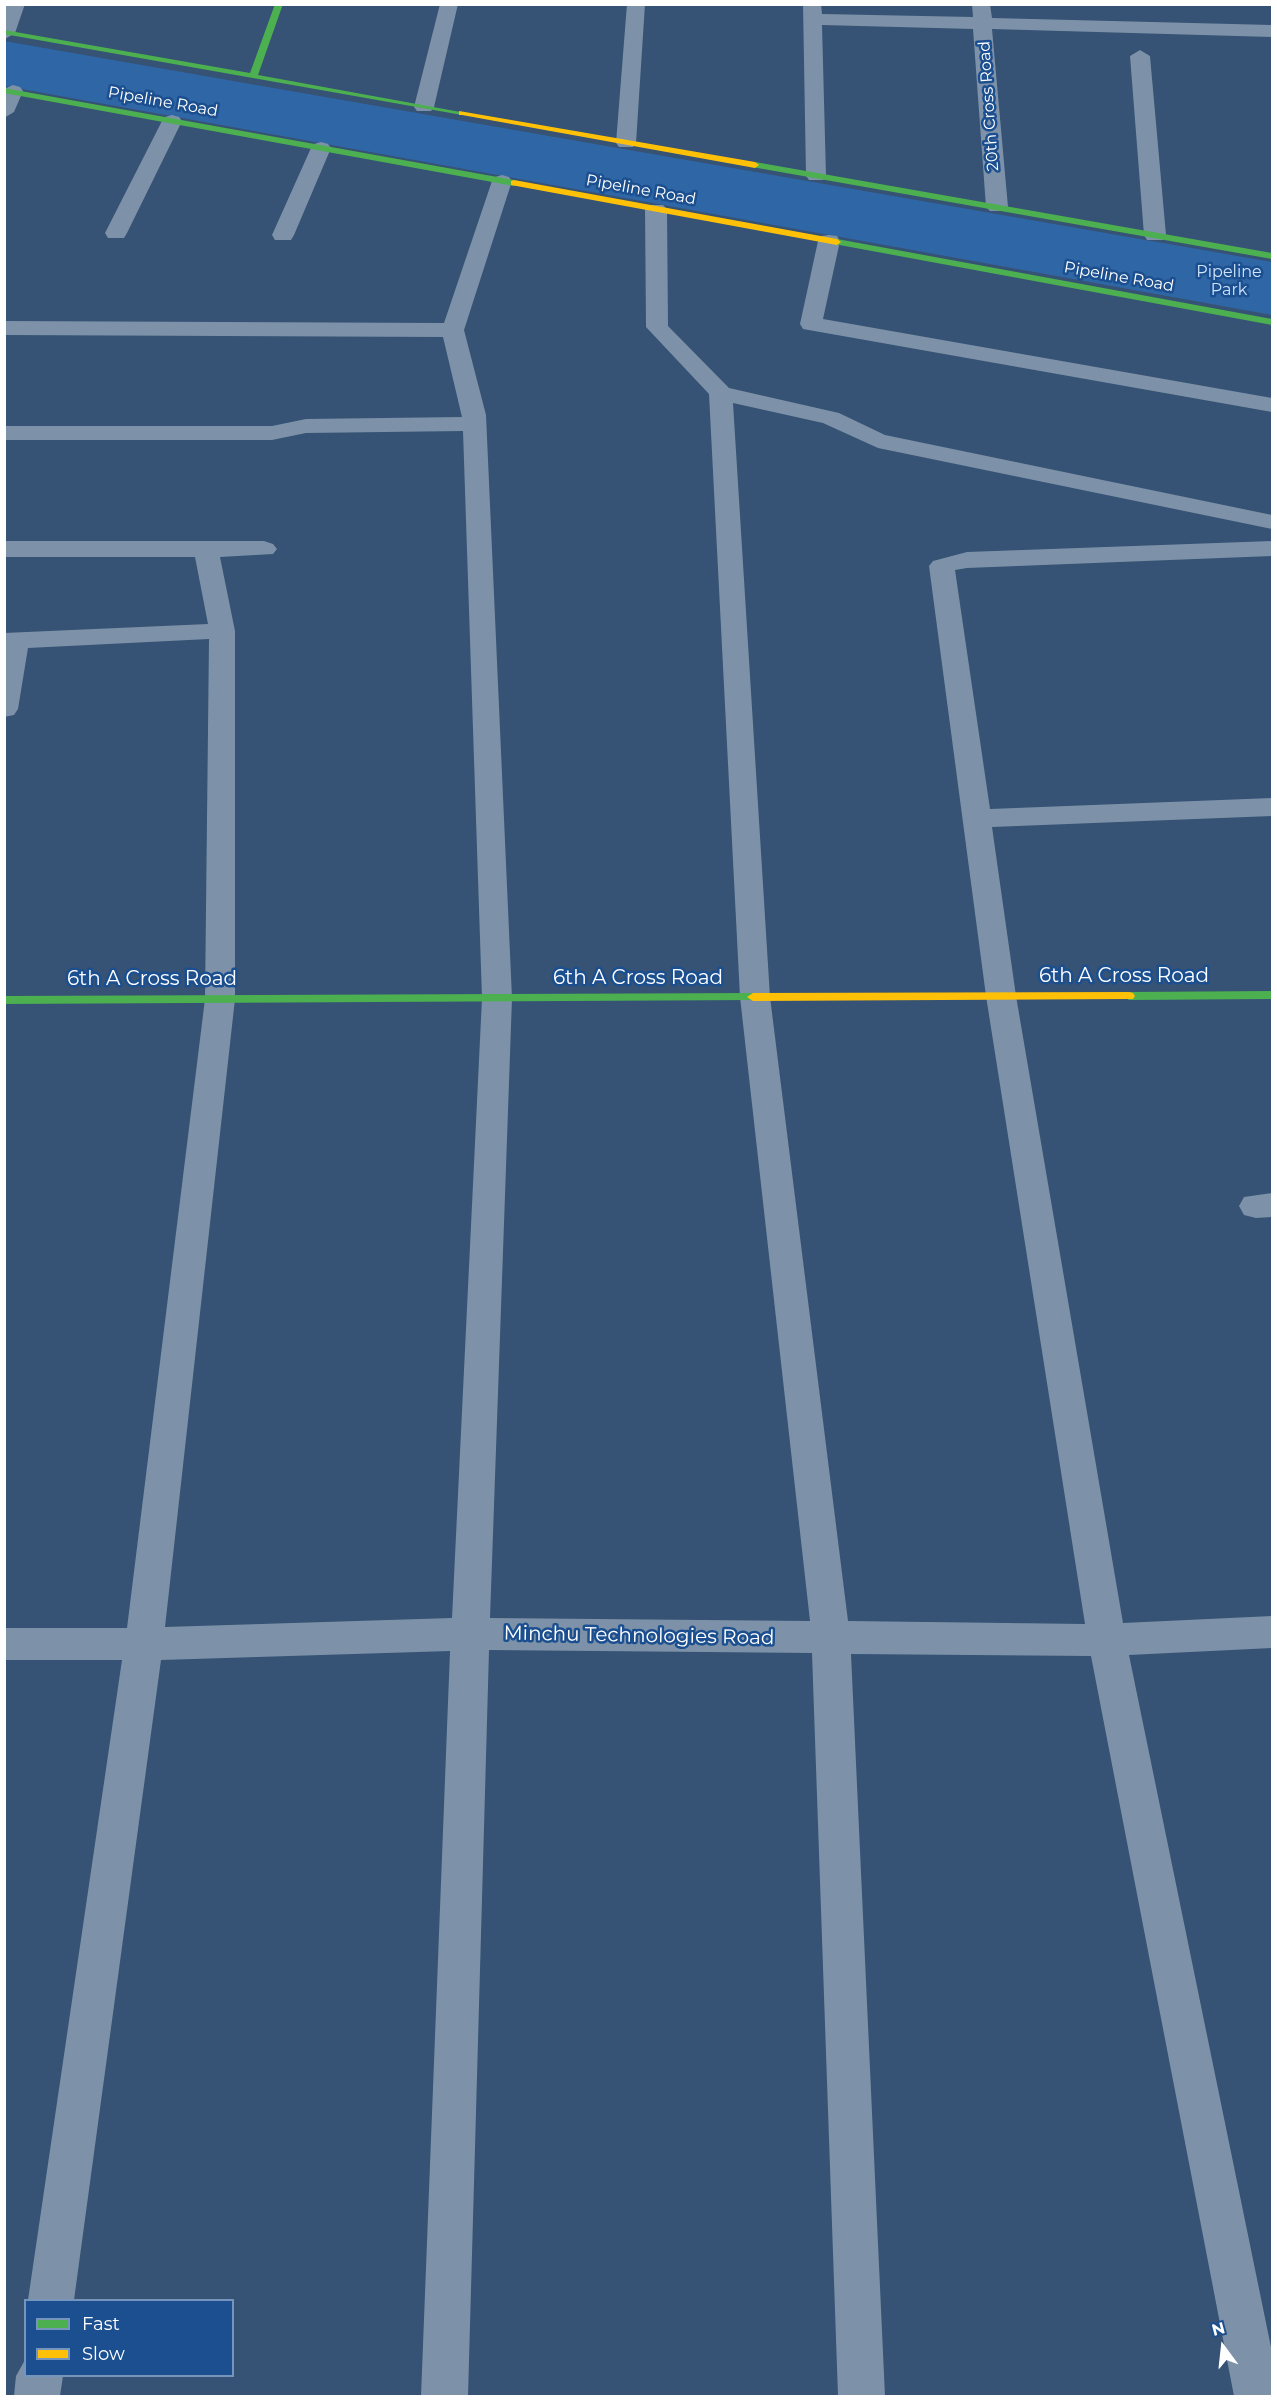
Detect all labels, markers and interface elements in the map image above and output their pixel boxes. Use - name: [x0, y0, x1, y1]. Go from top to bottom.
- street label: 20th Cross Road: [975, 40, 1003, 172]
- street label: Pipeline Road: [106, 83, 220, 121]
- street label: Pipeline Road: [584, 171, 698, 209]
- street label: Pipeline Road: [1062, 258, 1176, 296]
- park label: Pipeline Park: [1196, 262, 1262, 300]
- street label: 6th A Cross Road: [1039, 964, 1209, 988]
- street label: 6th A Cross Road: [553, 966, 723, 990]
- street label: 6th A Cross Road: [67, 967, 237, 991]
- street label: Minchu Technologies Road: [503, 1622, 775, 1650]
- legend: [24, 2299, 234, 2377]
- text: Fast: [82, 2313, 120, 2335]
- north arrow: [1193, 2317, 1253, 2377]
- text: N: [1210, 2318, 1227, 2340]
- text: Slow: [82, 2343, 125, 2365]

